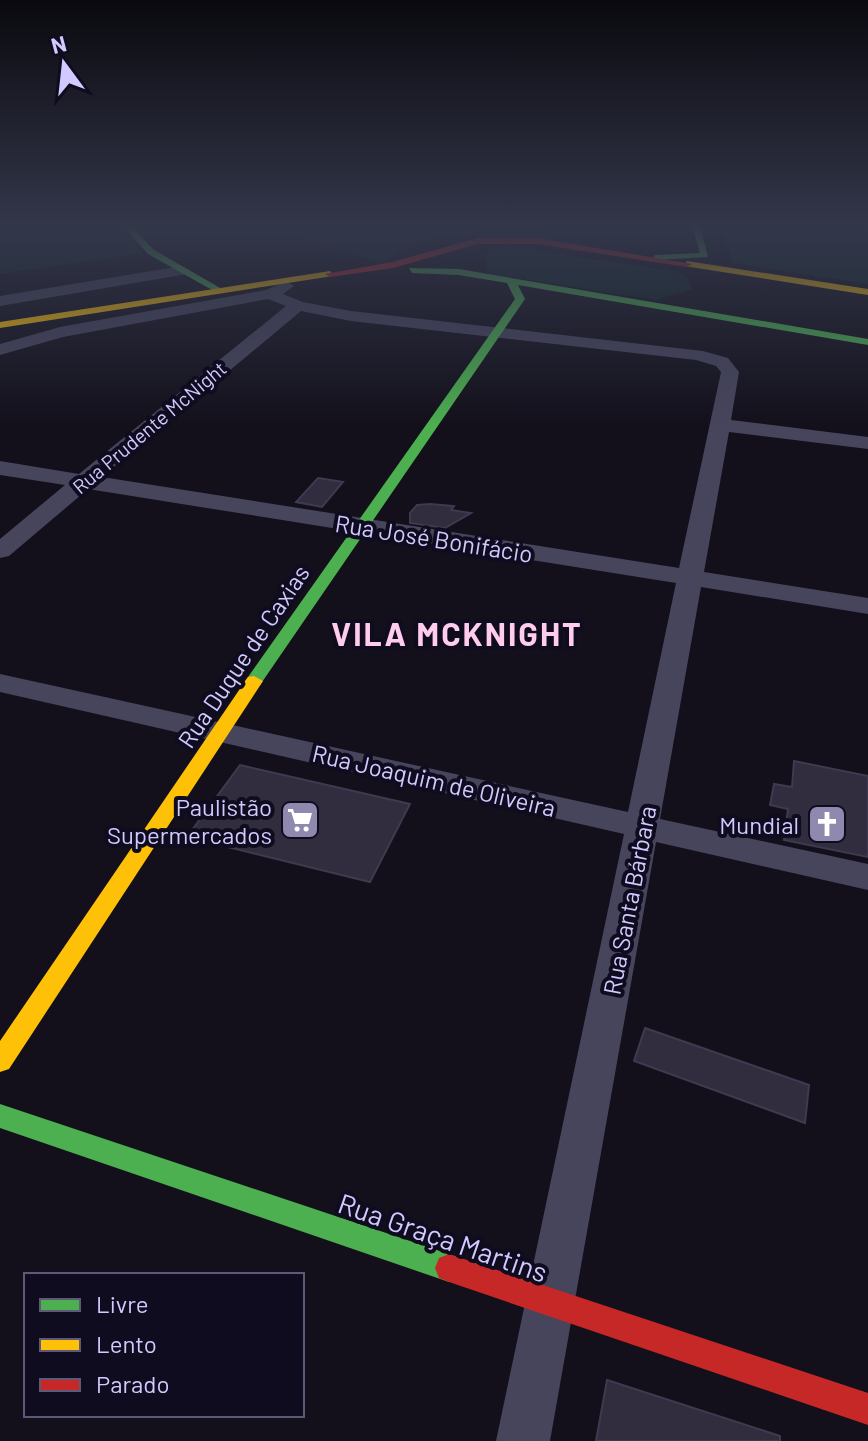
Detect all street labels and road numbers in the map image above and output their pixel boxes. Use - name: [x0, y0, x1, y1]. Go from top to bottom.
- street label: Rua Prudente McNight: [67, 356, 231, 498]
- street label: Rua José Bonifácio: [333, 508, 535, 568]
- street label: Rua Duque de Caxias: [171, 559, 315, 753]
- street label: Rua Joaquim de Oliveira: [310, 738, 558, 822]
- street label: Rua Santa Bárbara: [596, 803, 662, 997]
- street label: Rua Graça Martins: [334, 1185, 552, 1289]

